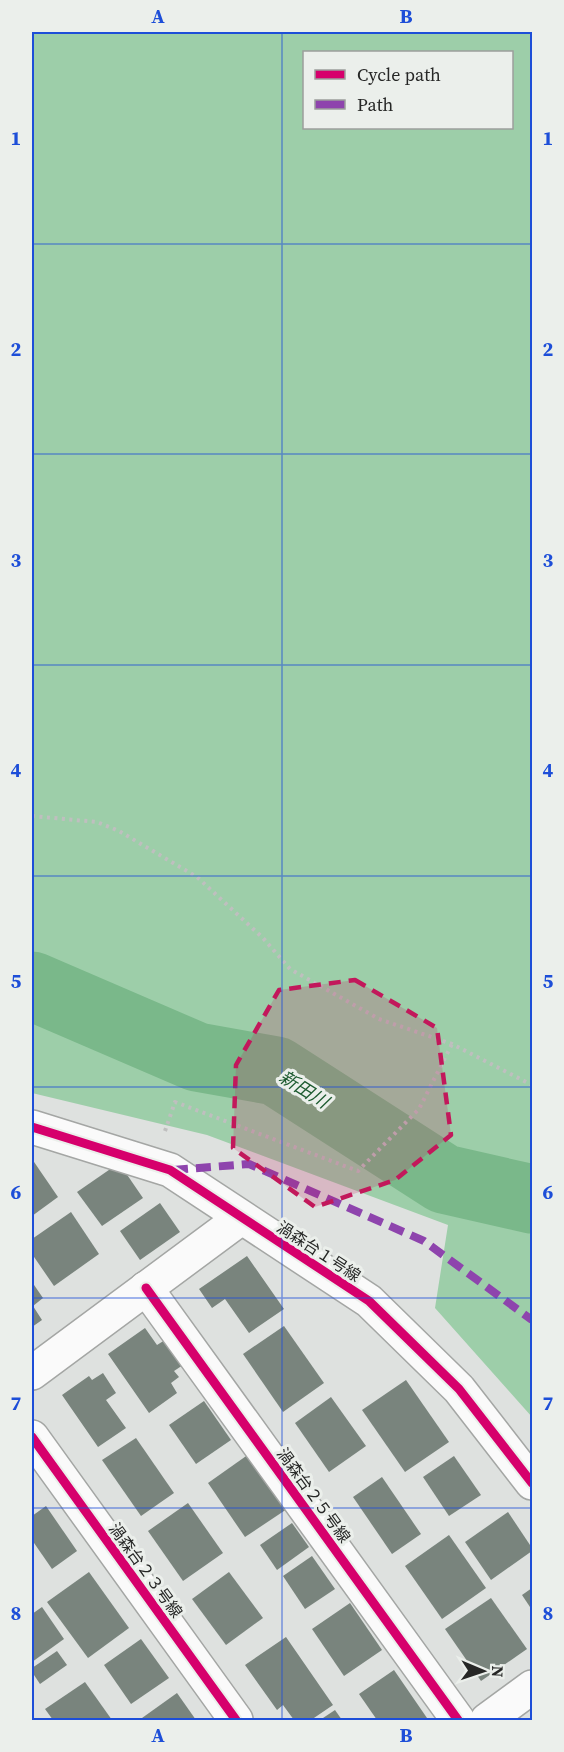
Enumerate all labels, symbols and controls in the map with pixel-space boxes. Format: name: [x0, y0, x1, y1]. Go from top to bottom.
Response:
text: A: [151, 2, 165, 30]
text: B: [399, 2, 413, 30]
legend: [303, 51, 513, 129]
text: Cycle path: [357, 62, 441, 87]
text: Path: [357, 92, 394, 117]
text: 1: [11, 124, 21, 152]
text: 1: [543, 124, 553, 152]
text: 2: [11, 335, 22, 363]
text: 2: [543, 335, 554, 363]
text: 3: [11, 546, 22, 574]
text: 3: [543, 546, 554, 574]
text: 4: [11, 756, 22, 784]
text: 4: [543, 756, 554, 784]
text: 5: [11, 967, 22, 995]
text: 5: [543, 967, 554, 995]
water label: 新田川: [274, 1064, 335, 1115]
text: 6: [11, 1178, 22, 1206]
text: 6: [543, 1178, 554, 1206]
street label: 渦森台１号線: [273, 1216, 365, 1286]
text: 7: [11, 1389, 22, 1417]
text: 7: [543, 1389, 554, 1417]
street label: 渦森台２５号線: [272, 1443, 356, 1547]
street label: 渦森台２３号線: [104, 1518, 188, 1622]
text: 8: [11, 1599, 21, 1627]
text: 8: [543, 1599, 553, 1627]
north arrow: [453, 1641, 513, 1701]
text: N: [487, 1665, 509, 1678]
text: A: [151, 1721, 165, 1749]
text: B: [399, 1721, 413, 1749]

